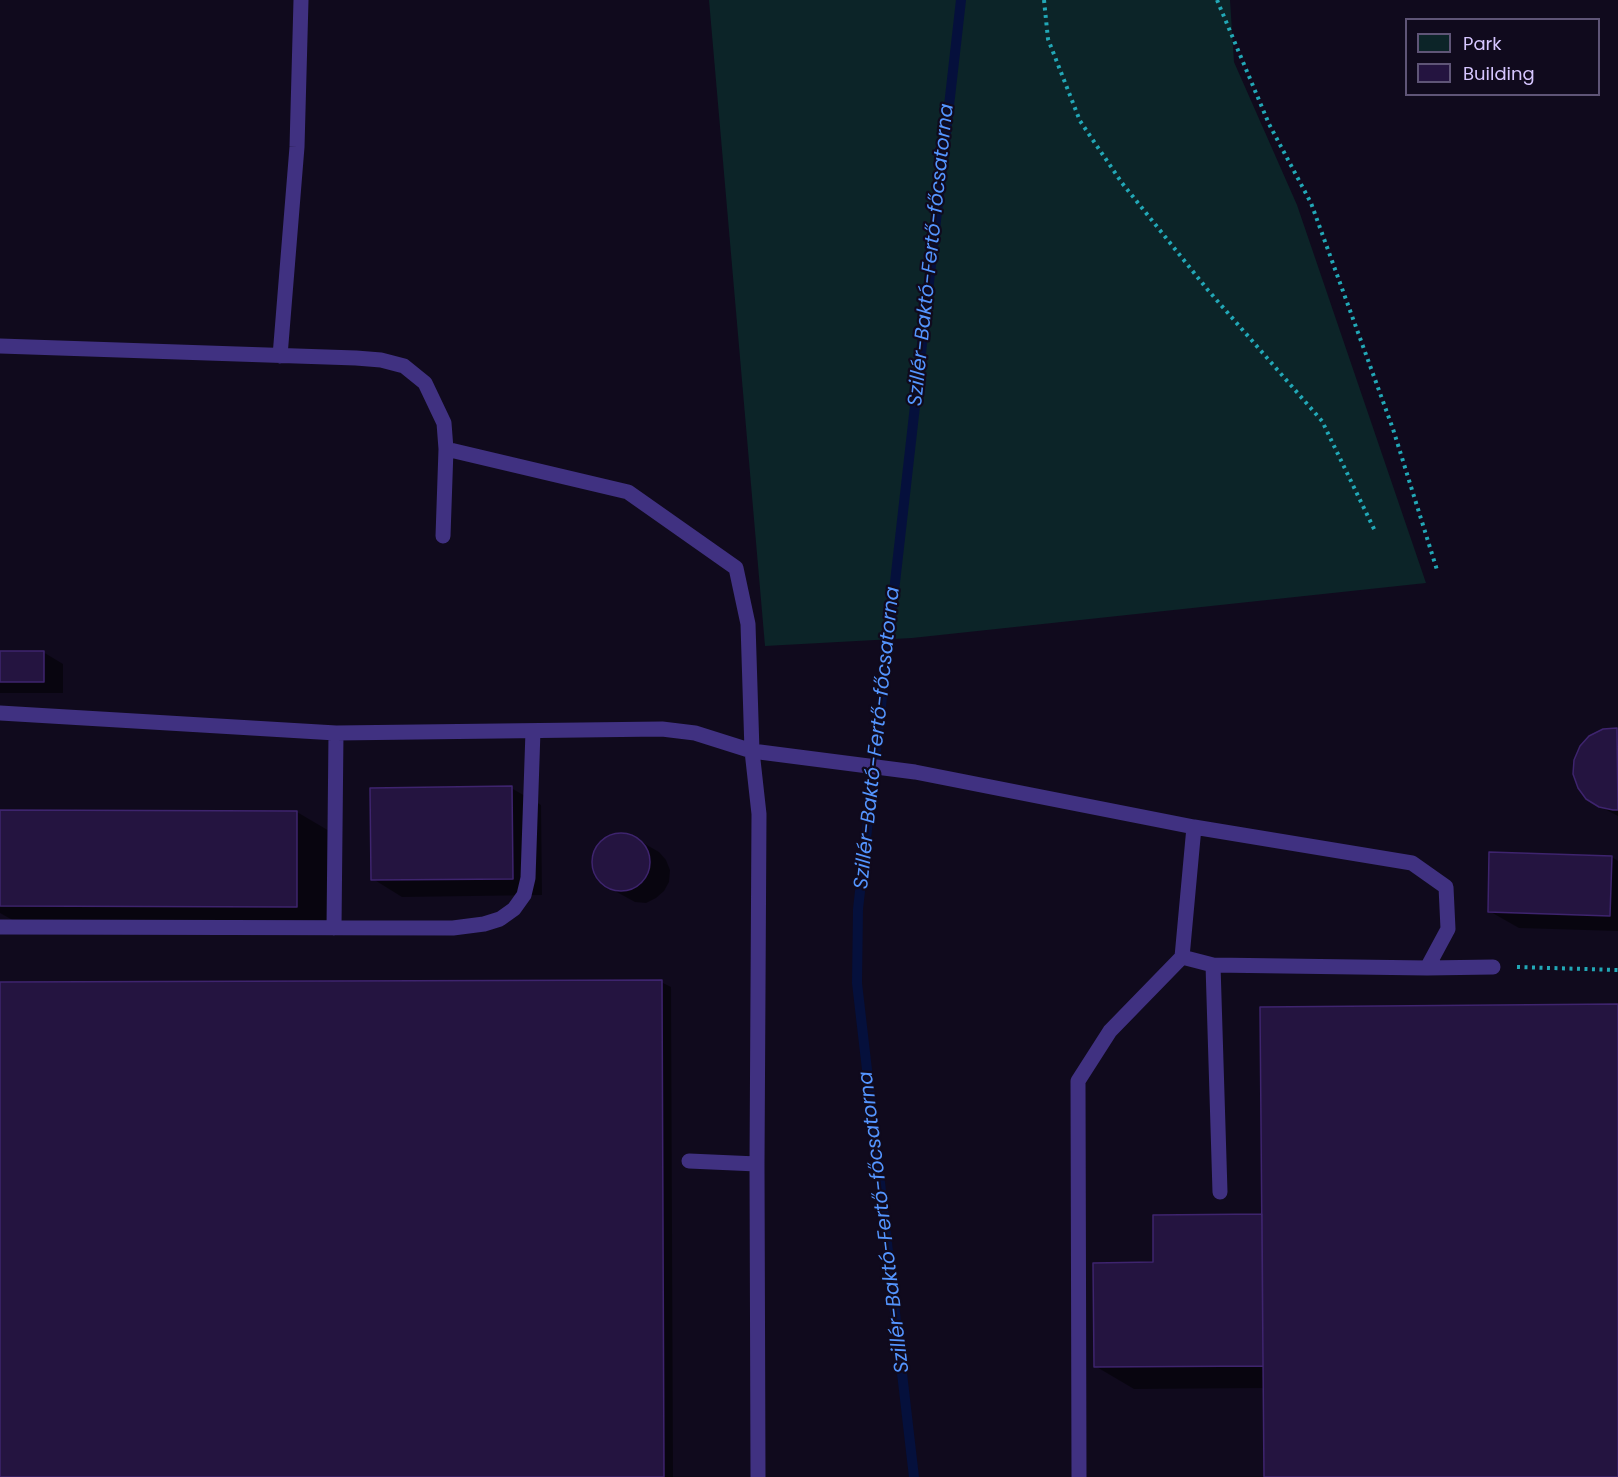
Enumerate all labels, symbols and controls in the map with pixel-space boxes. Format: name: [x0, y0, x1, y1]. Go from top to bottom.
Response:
legend: [1405, 18, 1600, 96]
text: Park: [1463, 31, 1502, 56]
text: Building: [1463, 61, 1535, 86]
water label: Szillér-Baktó-Fertő-főcsatorna: [904, 103, 960, 407]
water label: Szillér-Baktó-Fertő-főcsatorna: [850, 586, 906, 890]
water label: Szillér-Baktó-Fertő-főcsatorna: [855, 1070, 915, 1374]

